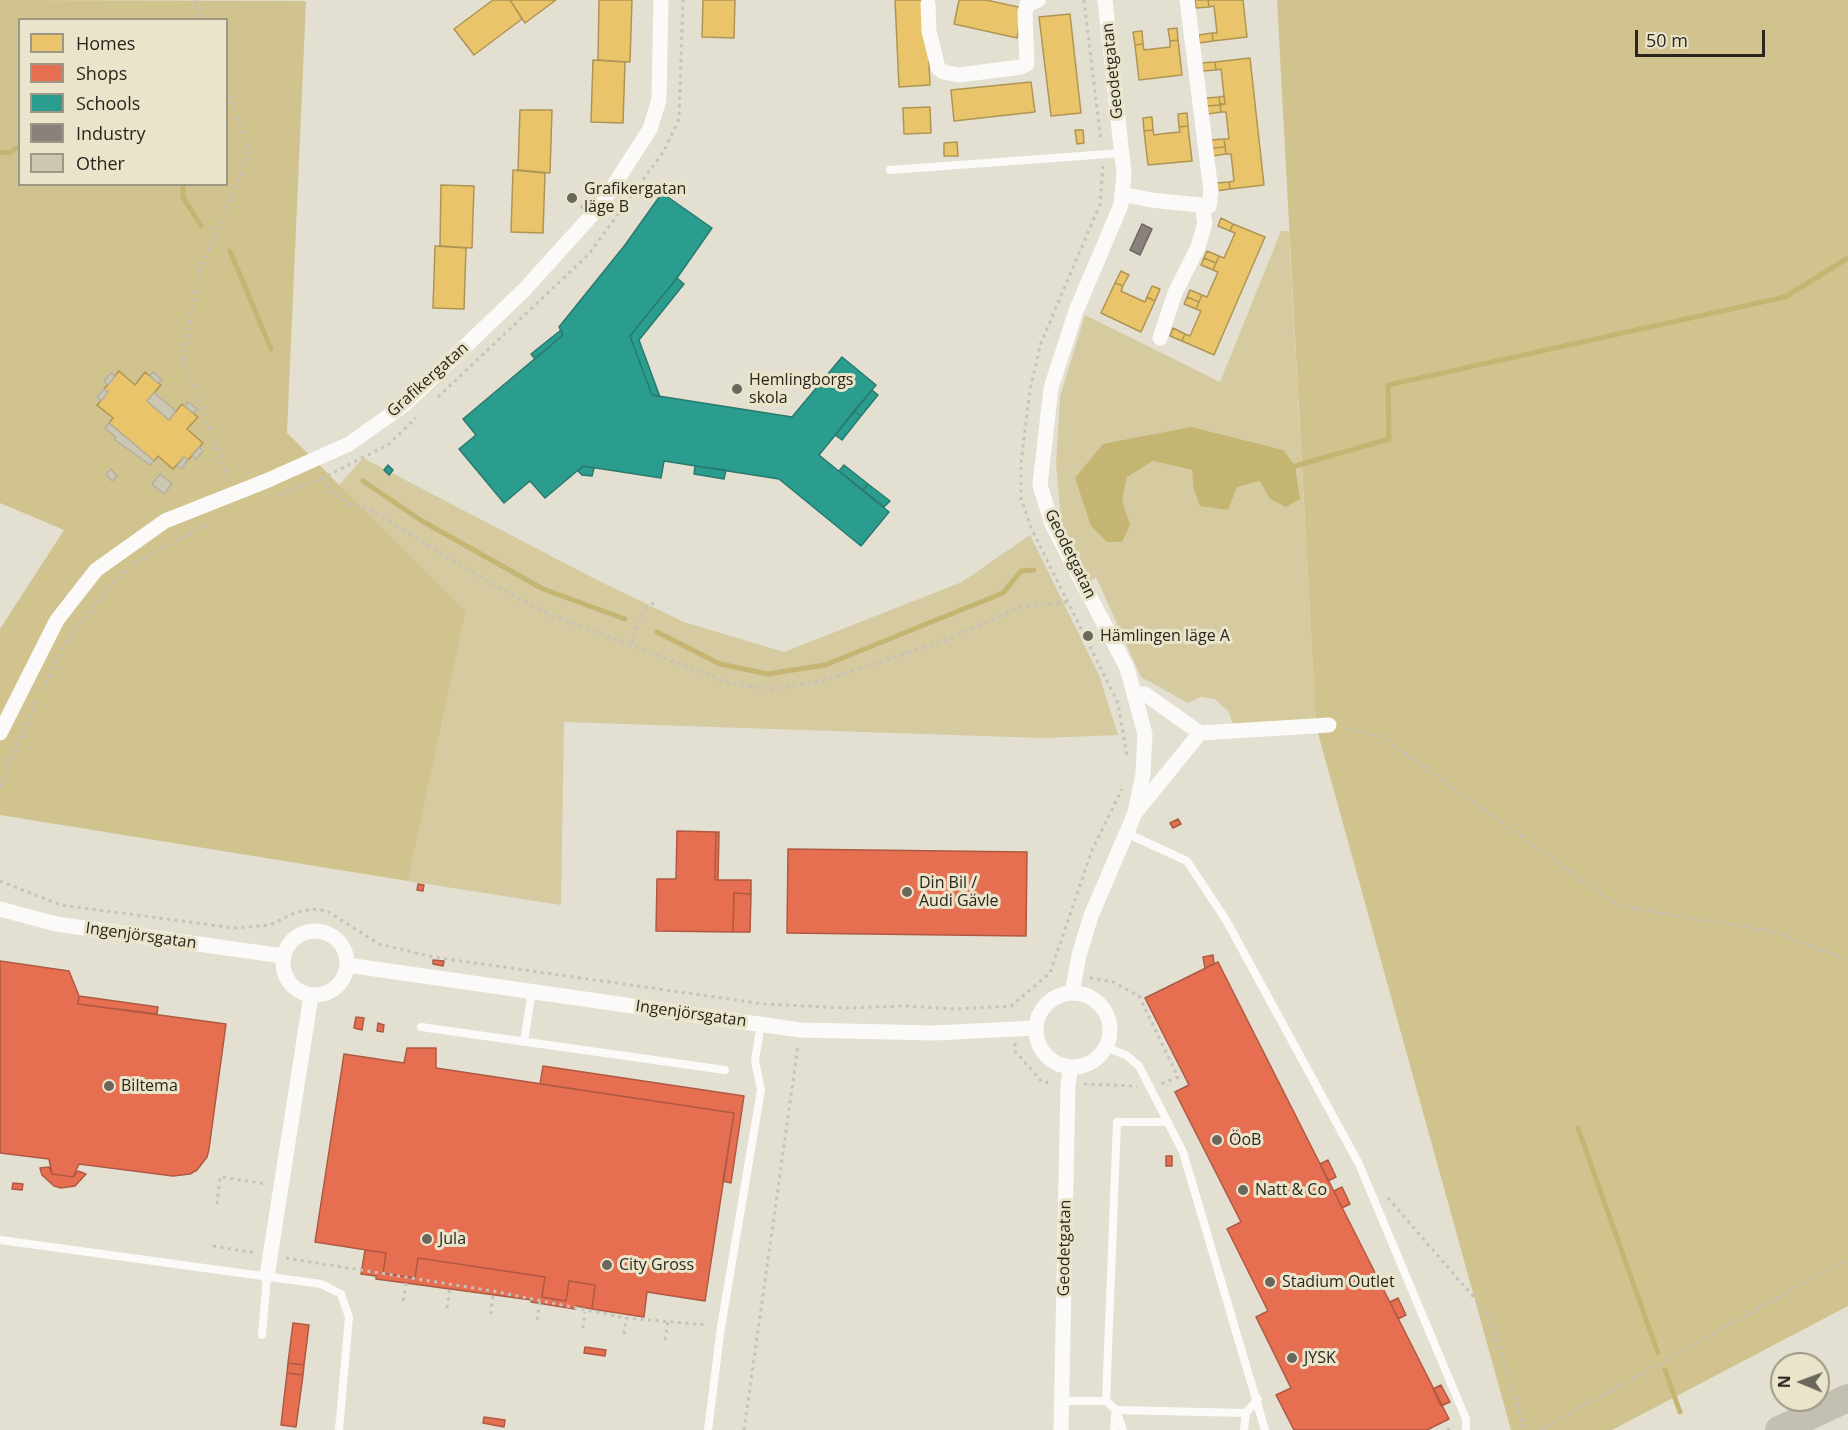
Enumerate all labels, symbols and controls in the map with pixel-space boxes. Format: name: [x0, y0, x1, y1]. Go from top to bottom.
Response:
legend: [18, 18, 228, 186]
scale bar: [1638, 18, 1768, 56]
street label: Geodetgatan: [1098, 22, 1128, 120]
text: 50 m: [1646, 28, 1688, 52]
text: Homes: [76, 31, 135, 55]
text: Shops: [76, 61, 127, 85]
text: Schools: [76, 91, 140, 115]
text: Industry: [76, 121, 146, 145]
text: Other: [76, 151, 125, 175]
place label: Grafikergatan läge B: [584, 179, 686, 217]
marker: Grafikergatan läge B: [565, 191, 579, 205]
street label: Grafikergatan: [384, 339, 472, 421]
place label: Hemlingborgs skola: [749, 370, 853, 408]
marker: Hemlingborgs skola: [730, 382, 744, 396]
street label: Geodetgatan: [1040, 506, 1100, 602]
place label: Hämlingen läge A: [1100, 626, 1230, 646]
marker: Hämlingen läge A: [1081, 629, 1095, 643]
place label: Din Bil / Audi Gävle: [919, 873, 998, 911]
marker: Din Bil / Audi Gävle: [900, 885, 914, 899]
street label: Ingenjörsgatan: [84, 919, 198, 953]
street label: Ingenjörsgatan: [634, 997, 748, 1031]
place label: Biltema: [121, 1076, 178, 1096]
marker: Biltema: [102, 1079, 116, 1093]
place label: ÖoB: [1229, 1130, 1261, 1150]
marker: ÖoB: [1210, 1133, 1224, 1147]
place label: Natt & Co: [1255, 1180, 1327, 1200]
marker: Natt & Co: [1236, 1183, 1250, 1197]
street label: Geodetgatan: [1055, 1199, 1075, 1297]
place label: Jula: [439, 1229, 466, 1249]
marker: Jula: [420, 1232, 434, 1246]
place label: City Gross: [619, 1255, 694, 1275]
marker: City Gross: [600, 1258, 614, 1272]
place label: Stadium Outlet: [1282, 1272, 1395, 1292]
marker: Stadium Outlet: [1263, 1275, 1277, 1289]
place label: JYSK: [1304, 1348, 1336, 1368]
marker: JYSK: [1285, 1351, 1299, 1365]
north arrow: [1770, 1352, 1830, 1412]
text: N: [1773, 1375, 1795, 1388]

